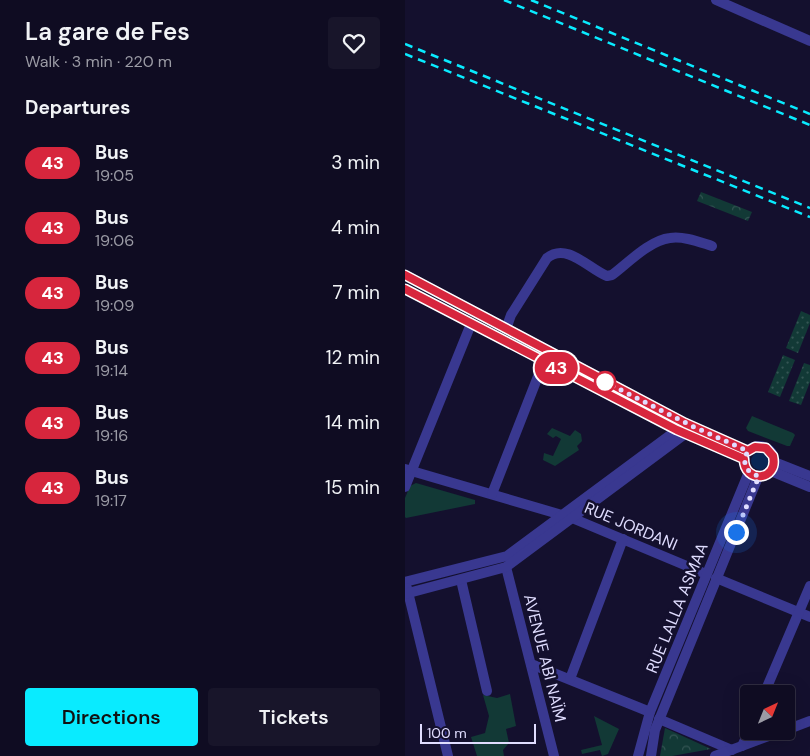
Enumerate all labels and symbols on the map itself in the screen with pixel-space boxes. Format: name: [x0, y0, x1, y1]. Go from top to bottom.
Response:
line badge: 43: [533, 352, 579, 384]
unlabelled marker: [594, 371, 616, 393]
street label: RUE JORDANI: [581, 497, 681, 555]
your location: [724, 520, 749, 545]
street label: RUE LALLA ASMAA: [641, 539, 713, 676]
street label: AVENUE ABI NAÏM: [519, 592, 571, 724]
north arrow: [740, 685, 795, 740]
scale bar: [420, 721, 536, 744]

